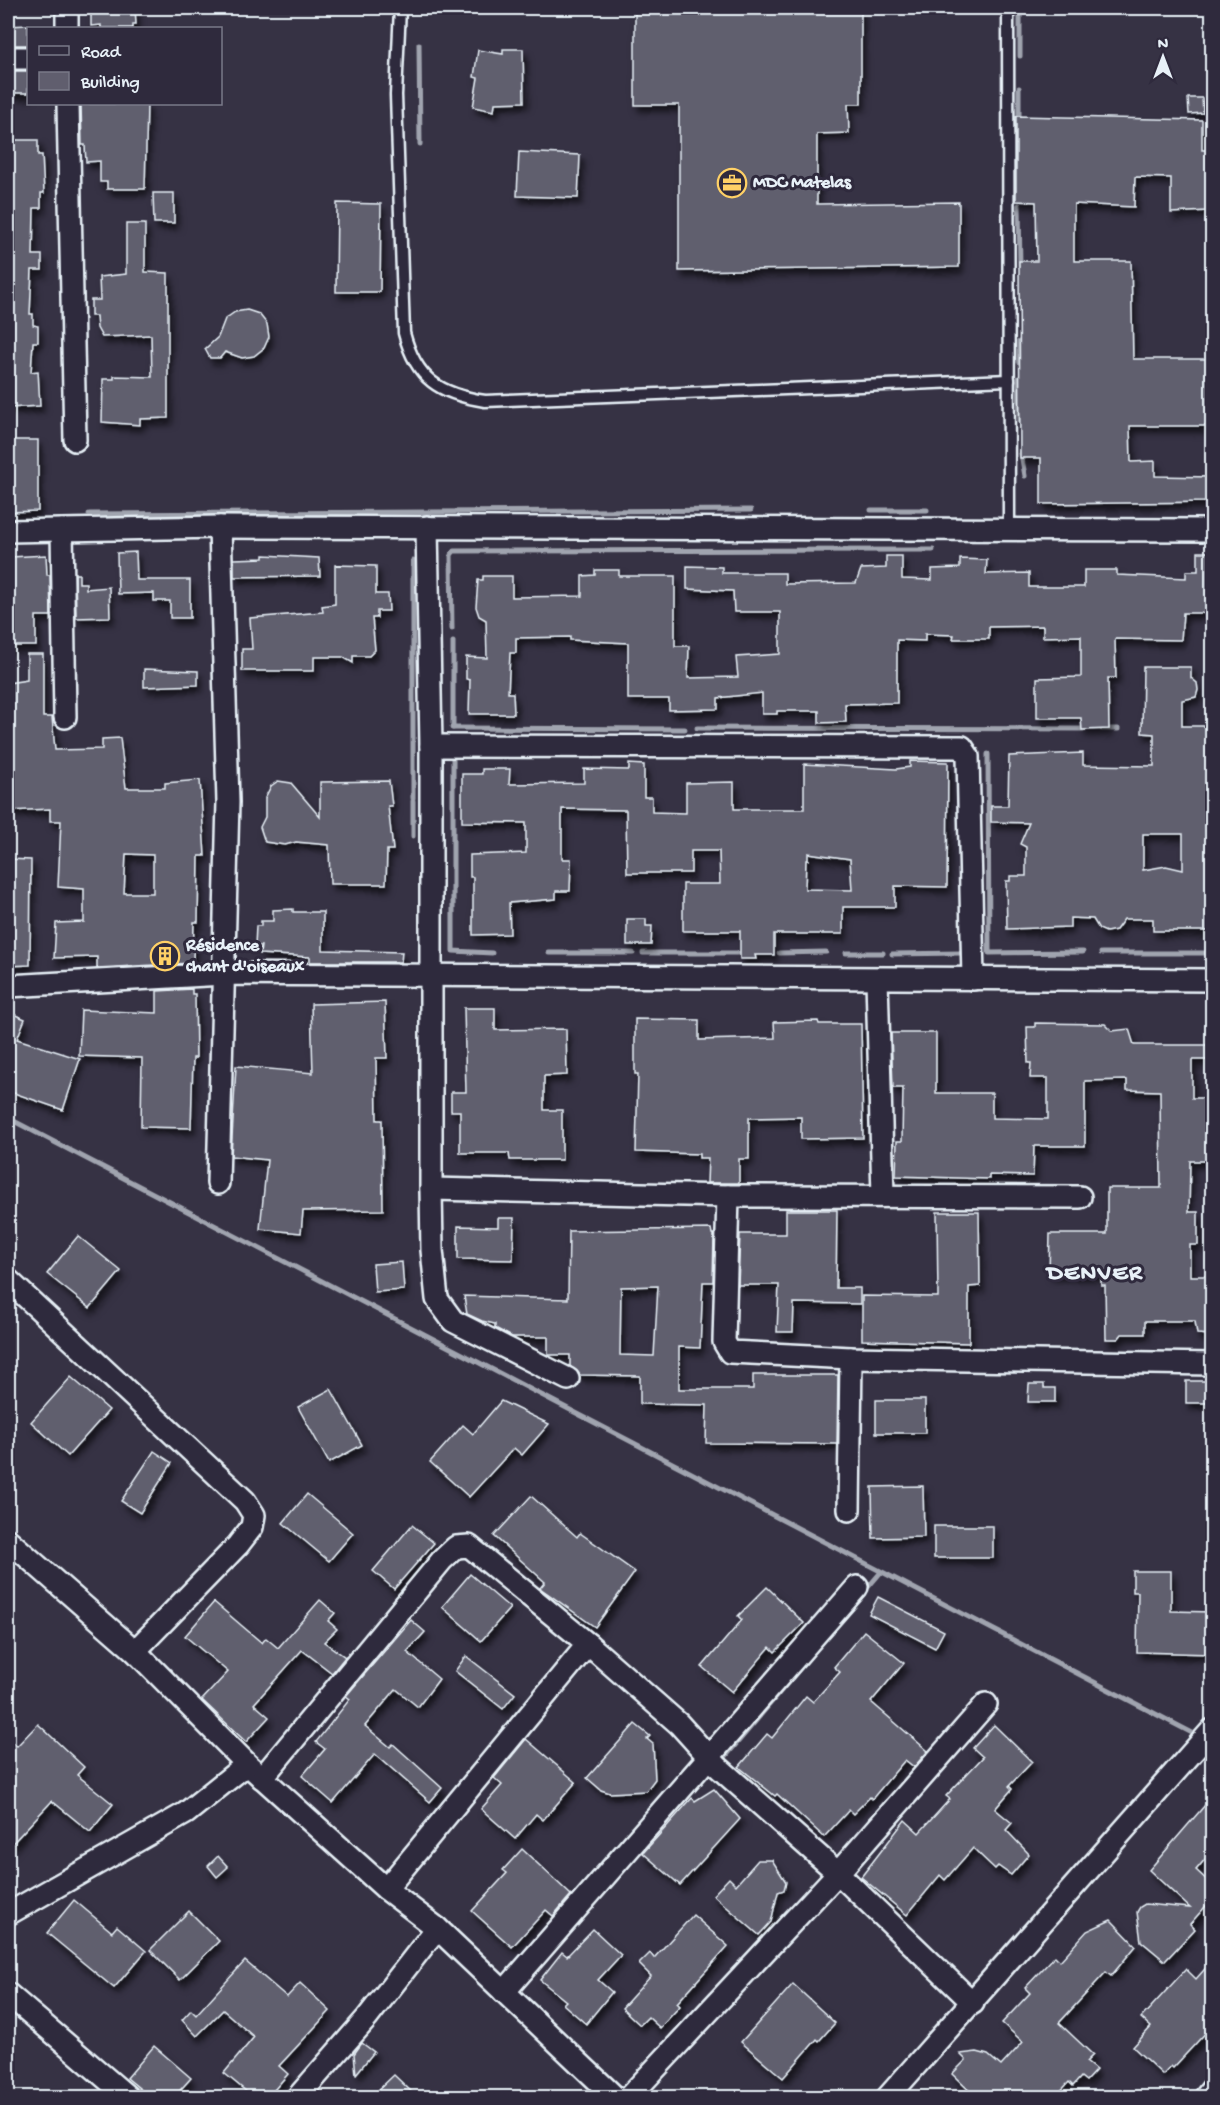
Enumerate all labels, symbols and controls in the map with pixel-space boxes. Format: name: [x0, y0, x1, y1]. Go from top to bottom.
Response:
legend: [27, 27, 222, 105]
north arrow: [1133, 27, 1193, 87]
text: N: [1158, 36, 1169, 55]
text: Road: [81, 43, 122, 64]
text: Building: [80, 73, 140, 94]
office icon: MDC Matelas: [716, 167, 748, 199]
place label: MDC Matelas: [753, 173, 852, 194]
place label: Résidence chant d'oiseaux: [185, 936, 305, 978]
building icon: Résidence chant d'oiseaux: [149, 940, 181, 972]
district label: DENVER: [1045, 1260, 1143, 1289]

